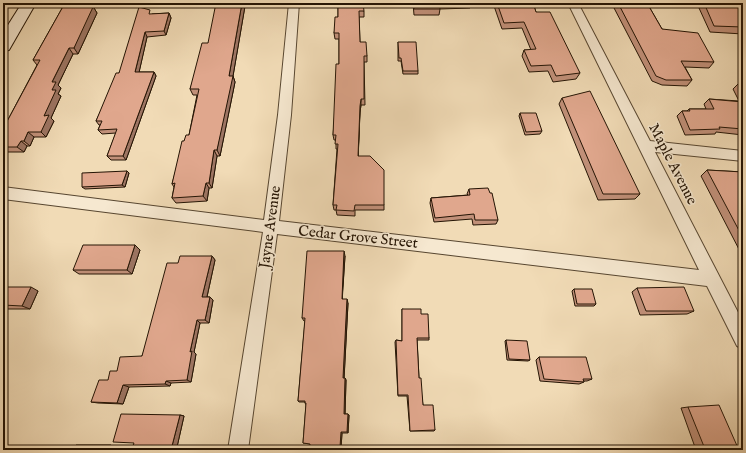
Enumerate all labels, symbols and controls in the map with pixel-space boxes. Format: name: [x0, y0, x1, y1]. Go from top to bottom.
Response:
street label: Maple Avenue: [644, 120, 702, 208]
street label: Jayne Avenue: [255, 184, 285, 272]
street label: Cedar Grove Street: [297, 221, 419, 253]

